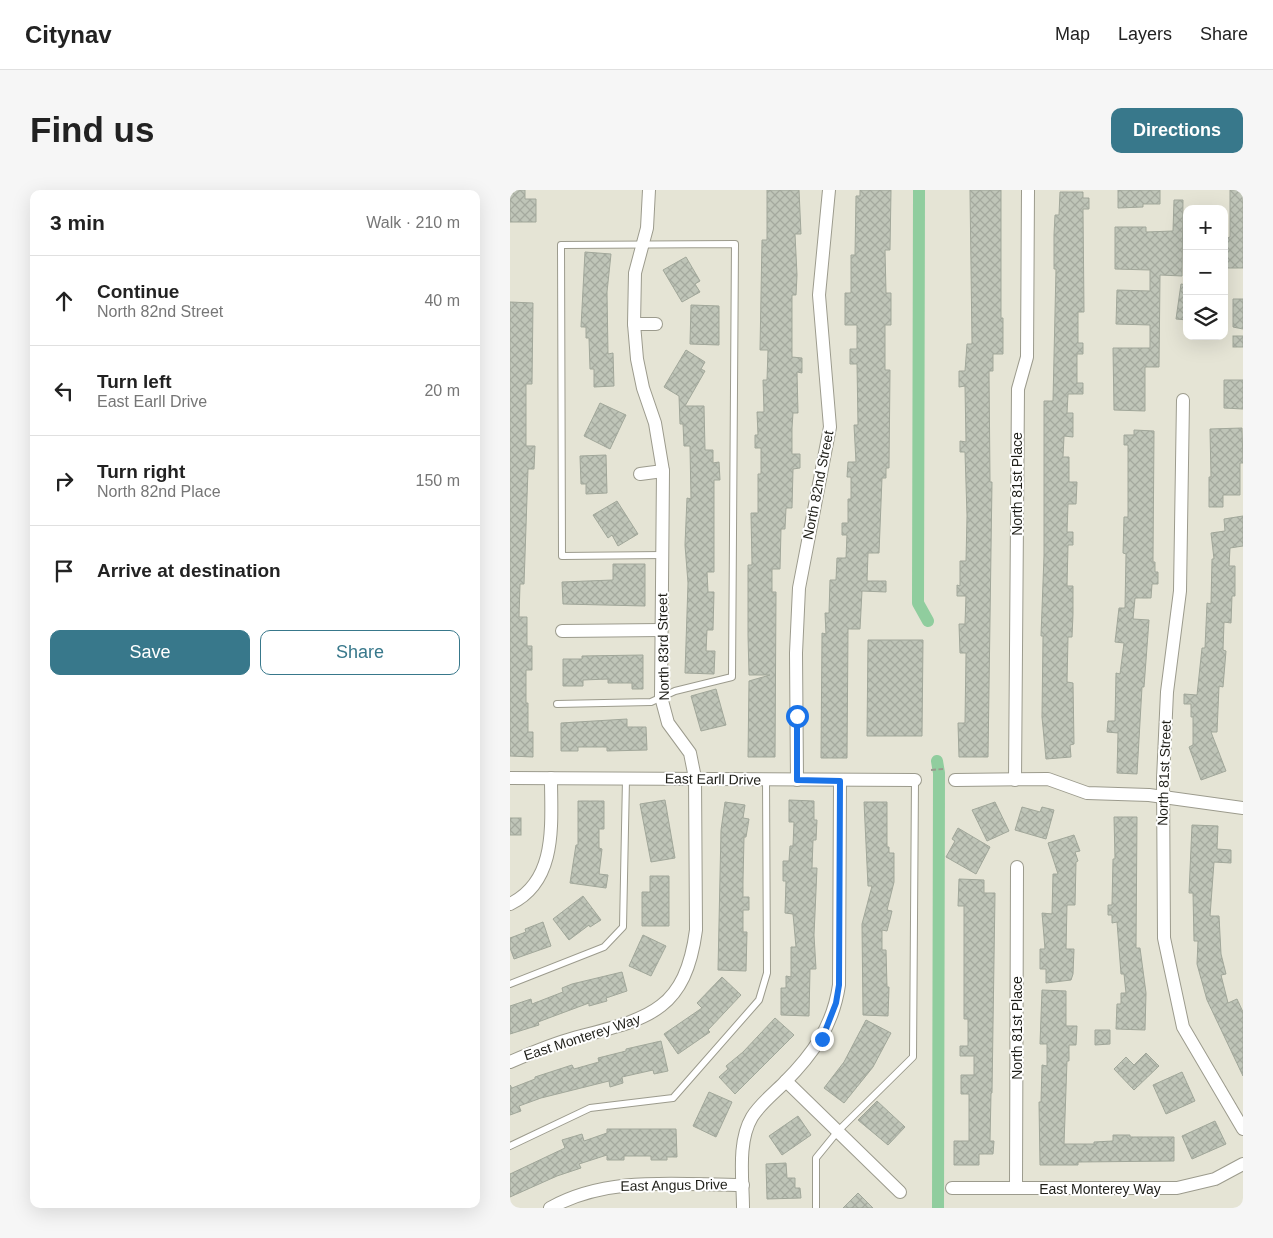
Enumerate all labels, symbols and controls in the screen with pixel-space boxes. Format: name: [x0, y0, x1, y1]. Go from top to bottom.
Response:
text: Citynav: [25, 21, 112, 48]
text: Map: [1055, 24, 1090, 44]
text: Layers: [1118, 24, 1172, 44]
text: Share: [1200, 24, 1248, 44]
button: Directions: [1111, 108, 1243, 153]
text: Find us: [30, 110, 154, 149]
map controls: [1183, 205, 1228, 340]
button: +: [1183, 205, 1228, 250]
text: 3 min: [50, 211, 105, 234]
text: Walk · 210 m: [366, 214, 460, 231]
button: −: [1183, 250, 1228, 295]
text: Continue: [97, 281, 179, 302]
icon: ahead: [50, 287, 78, 315]
text: 40 m: [424, 292, 460, 309]
button: layers: [1183, 295, 1228, 340]
text: North 82nd Street: [97, 303, 223, 320]
text: Turn left: [97, 371, 172, 392]
icon: left: [50, 377, 78, 405]
text: 20 m: [424, 382, 460, 399]
text: East Earll Drive: [97, 393, 207, 410]
street label: North 82nd Street: [800, 429, 836, 541]
street label: North 81st Place: [1009, 432, 1025, 536]
text: Turn right: [97, 461, 185, 482]
icon: right: [50, 467, 78, 495]
text: 150 m: [416, 472, 460, 489]
text: North 82nd Place: [97, 483, 221, 500]
icon: arrive: [50, 557, 78, 585]
text: Arrive at destination: [97, 560, 281, 581]
street label: North 83rd Street: [654, 593, 672, 701]
button: Save: [50, 630, 250, 675]
button: Share: [260, 630, 460, 675]
route start: [786, 705, 809, 728]
street label: North 81st Street: [1154, 720, 1174, 826]
street label: East Earll Drive: [665, 770, 762, 788]
street label: North 81st Place: [1009, 976, 1025, 1080]
street label: East Monterey Way: [522, 1011, 642, 1063]
route end: [811, 1028, 834, 1051]
street label: East Angus Drive: [620, 1176, 728, 1194]
street label: East Monterey Way: [1039, 1181, 1161, 1197]

